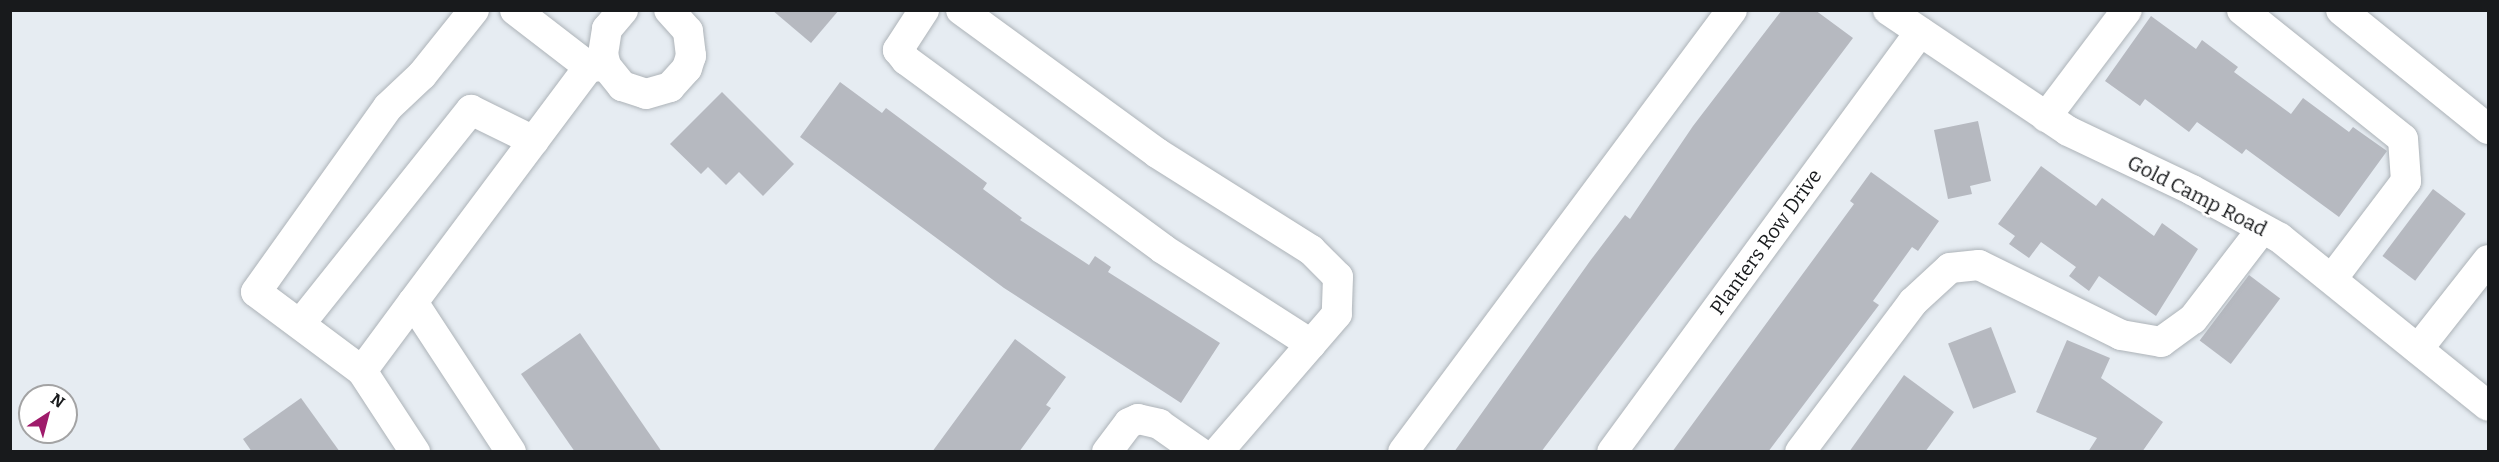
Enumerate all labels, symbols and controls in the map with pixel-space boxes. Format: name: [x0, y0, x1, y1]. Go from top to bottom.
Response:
street label: Gold Camp Road: [2123, 151, 2271, 241]
street label: Planters Row Drive: [1705, 165, 1827, 319]
north arrow: [18, 384, 78, 444]
text: N: [47, 389, 68, 412]

